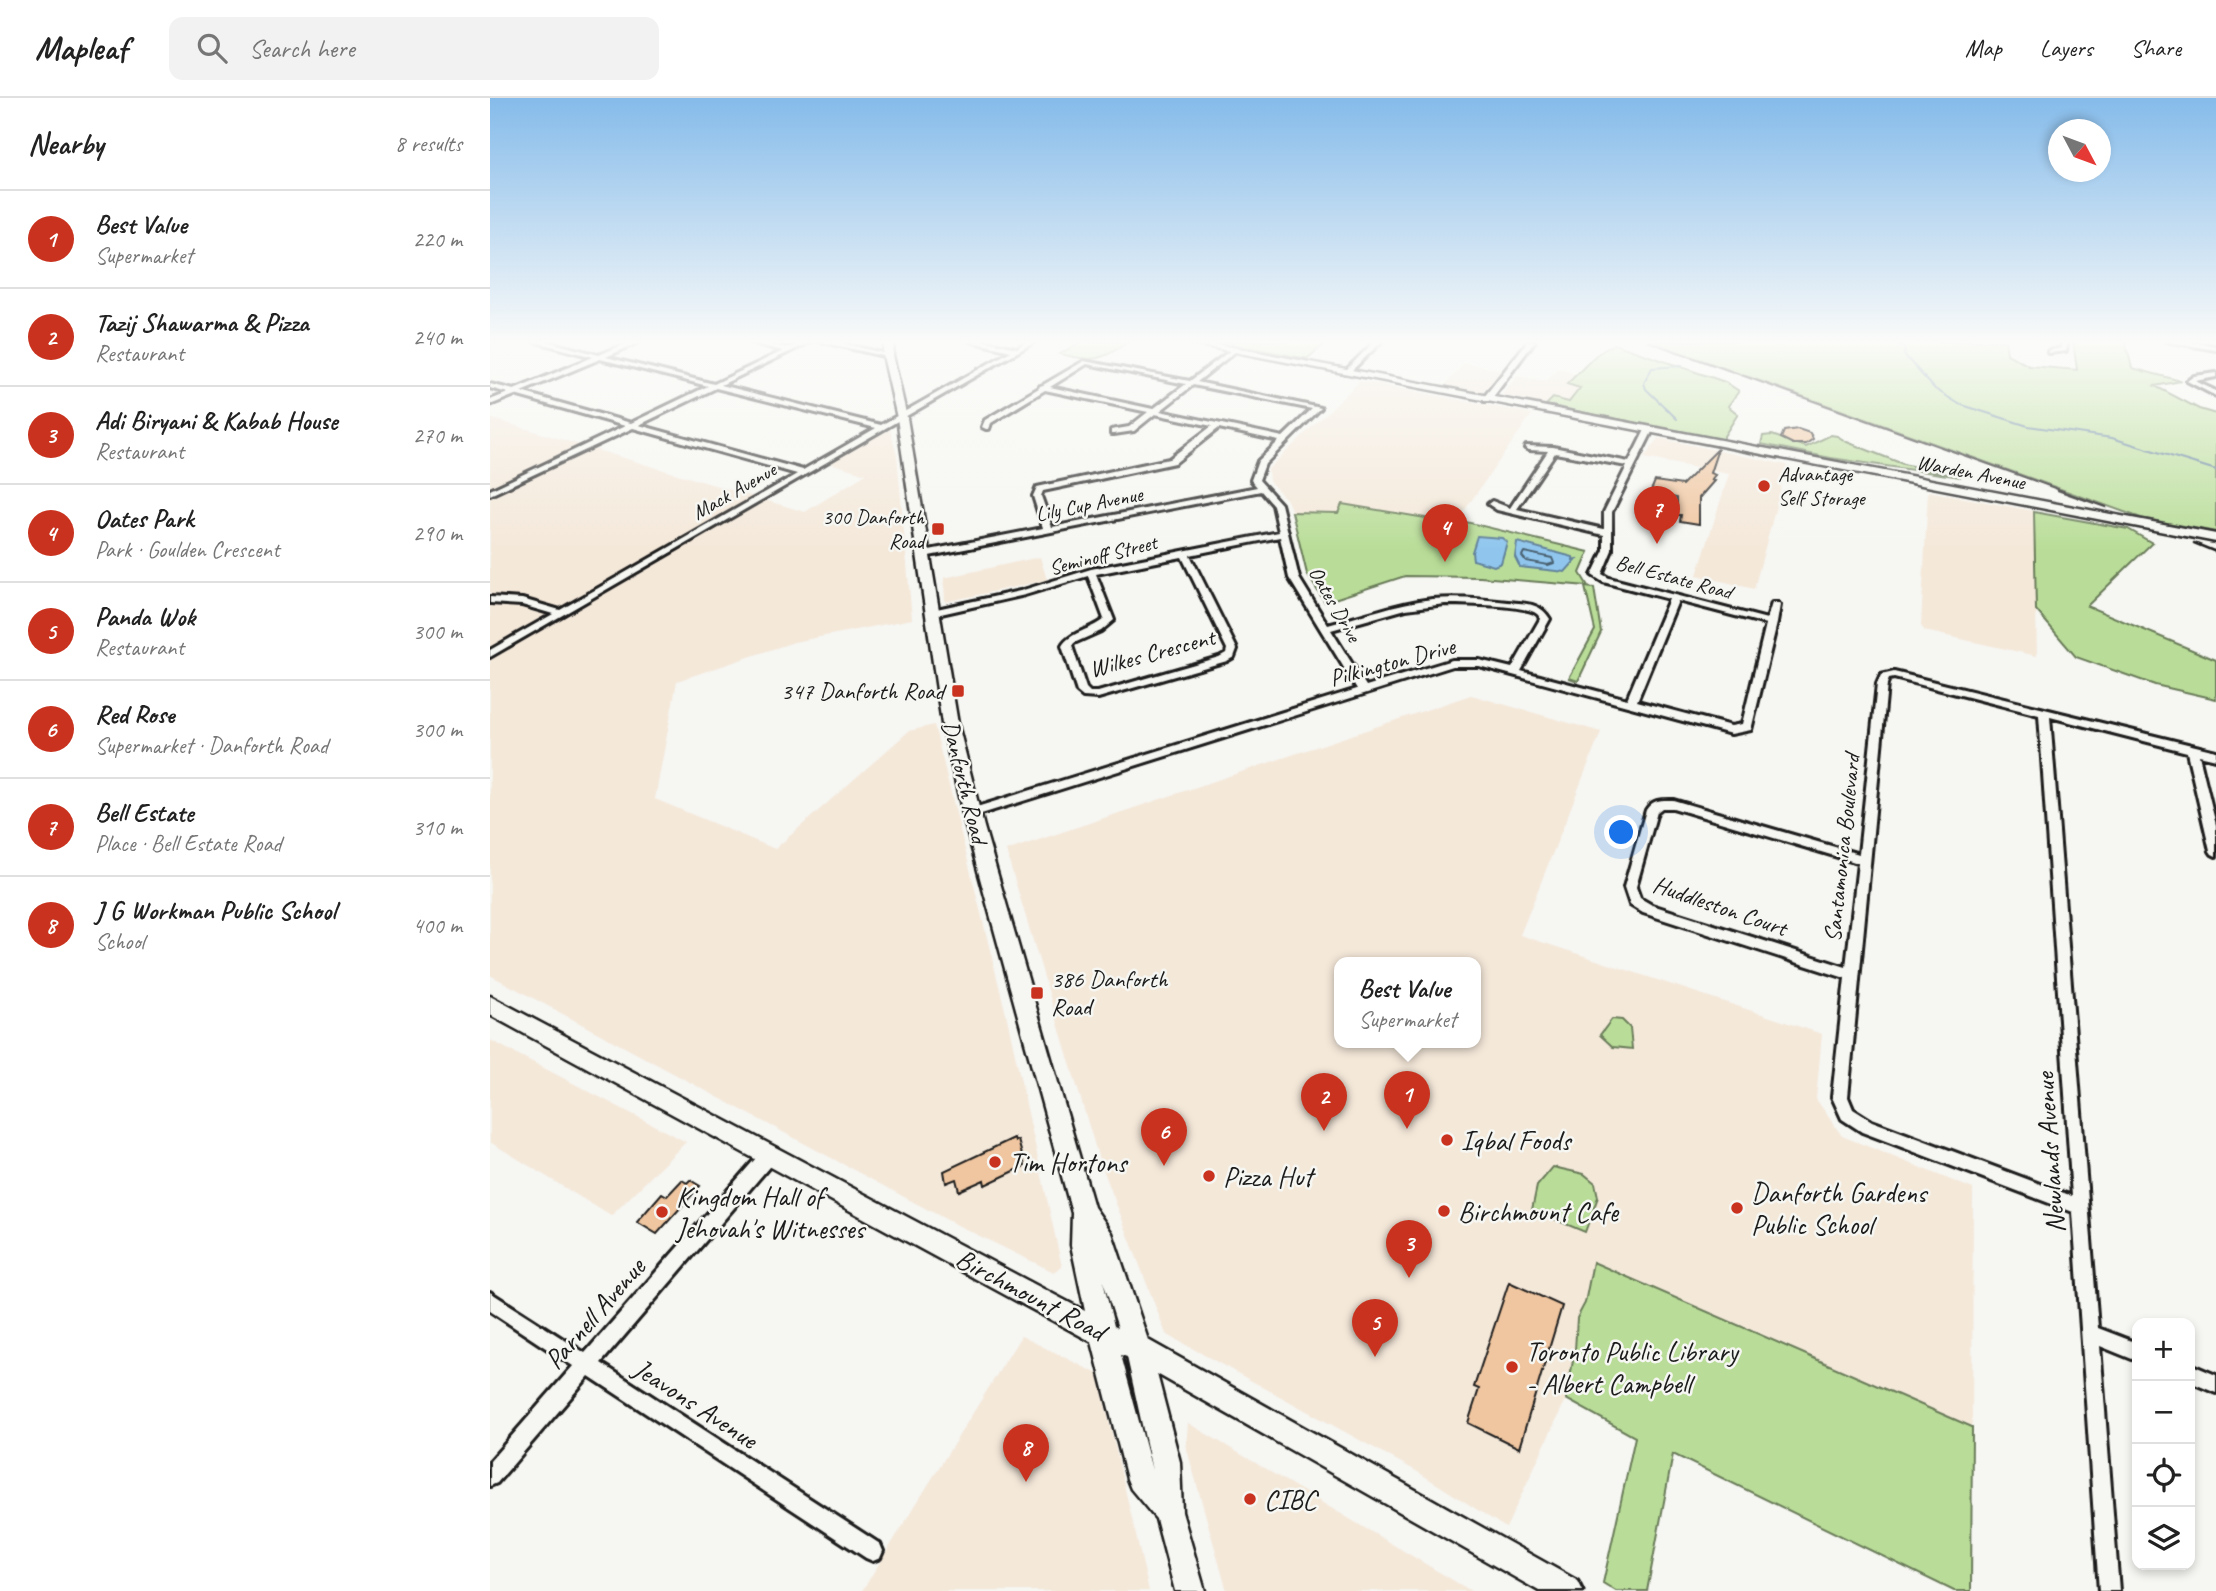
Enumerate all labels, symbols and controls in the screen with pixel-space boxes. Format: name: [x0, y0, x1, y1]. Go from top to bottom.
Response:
search box: [169, 17, 659, 80]
text: Mapleaf: [35, 27, 127, 69]
icon: search: [193, 29, 231, 67]
text: Search here: [249, 32, 355, 65]
text: Map: [1965, 33, 2002, 63]
text: Layers: [2040, 33, 2093, 63]
text: Share: [2131, 33, 2181, 63]
north arrow: [2048, 119, 2111, 182]
text: Nearby: [28, 125, 104, 163]
text: 8 results: [395, 129, 462, 158]
text: Best Value: [95, 208, 187, 241]
text: 1: [46, 225, 56, 254]
text: 220 m: [413, 225, 462, 254]
text: Supermarket: [95, 241, 193, 270]
text: Tazij Shawarma & Pizza: [95, 306, 309, 339]
text: 2: [46, 323, 56, 352]
text: 240 m: [413, 323, 462, 352]
text: Restaurant: [95, 339, 184, 368]
text: Adi Biryani & Kabab House: [95, 404, 338, 437]
text: 3: [46, 421, 56, 450]
text: 270 m: [413, 421, 462, 450]
text: Restaurant: [95, 437, 184, 466]
street label: Warden Avenue: [1915, 449, 2028, 495]
street label: Mack Avenue: [687, 455, 783, 525]
place label: Advantage Self Storage: [1778, 461, 1867, 511]
marker: Advantage Self Storage: [1756, 478, 1772, 494]
street label: Lily Cup Avenue: [1033, 481, 1146, 527]
pin: 7: [1634, 486, 1680, 544]
text: Oates Park: [95, 502, 194, 535]
place label: 300 Danforth Road: [822, 504, 928, 554]
pin: 4: [1422, 504, 1468, 562]
text: 4: [46, 519, 56, 548]
text: 290 m: [413, 519, 462, 548]
marker: 300 Danforth Road: [930, 521, 946, 537]
street label: Seminoff Street: [1046, 529, 1162, 581]
text: Park · Goulden Crescent: [95, 535, 280, 564]
street label: Bell Estate Road: [1613, 549, 1738, 606]
street label: Oates Drive: [1303, 562, 1368, 648]
text: Panda Wok: [95, 600, 195, 633]
text: 5: [46, 617, 56, 646]
text: 300 m: [413, 617, 462, 646]
street label: Wilkes Crescent: [1086, 621, 1220, 684]
street label: Pilkington Drive: [1326, 630, 1460, 693]
text: Restaurant: [95, 633, 184, 662]
place label: 347 Danforth Road: [781, 676, 948, 706]
marker: 347 Danforth Road: [950, 683, 966, 699]
text: Red Rose: [95, 698, 174, 731]
text: 6: [46, 715, 56, 744]
text: 300 m: [413, 715, 462, 744]
street label: Danforth Road: [935, 718, 996, 850]
text: Supermarket · Danforth Road: [95, 731, 328, 760]
street label: Santamonica Boulevard: [1817, 749, 1867, 943]
text: Bell Estate: [95, 796, 194, 829]
text: 7: [46, 813, 56, 842]
text: 310 m: [413, 813, 462, 842]
your location: [1604, 815, 1638, 849]
text: Place · Bell Estate Road: [95, 829, 281, 858]
street label: Huddleston Court: [1649, 869, 1793, 944]
text: J G Workman Public School: [95, 894, 336, 927]
text: 8: [46, 911, 56, 940]
text: 400 m: [413, 911, 462, 940]
text: School: [95, 927, 144, 956]
popup: [1334, 957, 1481, 1048]
place label: 386 Danforth Road: [1051, 964, 1168, 1022]
text: Best Value: [1359, 972, 1450, 1005]
marker: 386 Danforth Road: [1029, 985, 1045, 1001]
text: Supermarket: [1359, 1005, 1456, 1034]
street label: Newlands Avenue: [2026, 1070, 2073, 1234]
pin: 1: [1384, 1071, 1430, 1129]
pin: 2: [1301, 1073, 1347, 1131]
pin: 6: [1141, 1108, 1187, 1166]
place label: Iqbal Foods: [1461, 1123, 1573, 1158]
marker: Iqbal Foods: [1439, 1132, 1455, 1148]
place label: Tim Hortons: [1009, 1145, 1129, 1180]
marker: Tim Hortons: [987, 1154, 1003, 1170]
place label: Pizza Hut: [1223, 1159, 1316, 1194]
marker: Pizza Hut: [1201, 1168, 1217, 1184]
place label: Danforth Gardens Public School: [1751, 1175, 1929, 1242]
place label: Kingdom Hall of Jehovah's Witnesses: [674, 1179, 867, 1246]
place label: Birchmount Cafe: [1458, 1194, 1620, 1229]
marker: Danforth Gardens Public School: [1729, 1200, 1745, 1216]
marker: Birchmount Cafe: [1436, 1203, 1452, 1219]
marker: Kingdom Hall of Jehovah's Witnesses: [654, 1204, 670, 1220]
pin: 3: [1386, 1220, 1432, 1278]
street label: Birchmount Road: [950, 1240, 1115, 1350]
street label: Parnell Avenue: [536, 1249, 654, 1376]
pin: 5: [1352, 1299, 1398, 1357]
map controls: [2132, 1318, 2195, 1570]
button: +: [2132, 1318, 2195, 1381]
place label: Toronto Public Library - Albert Campbell: [1526, 1334, 1740, 1401]
street label: Jeavons Avenue: [625, 1349, 766, 1458]
marker: Toronto Public Library - Albert Campbell: [1504, 1359, 1520, 1375]
button: −: [2132, 1381, 2195, 1444]
pin: 8: [1003, 1424, 1049, 1482]
button: locate: [2132, 1444, 2195, 1507]
place label: CIBC: [1264, 1482, 1320, 1517]
marker: CIBC: [1242, 1491, 1258, 1507]
button: layers: [2132, 1507, 2195, 1570]

